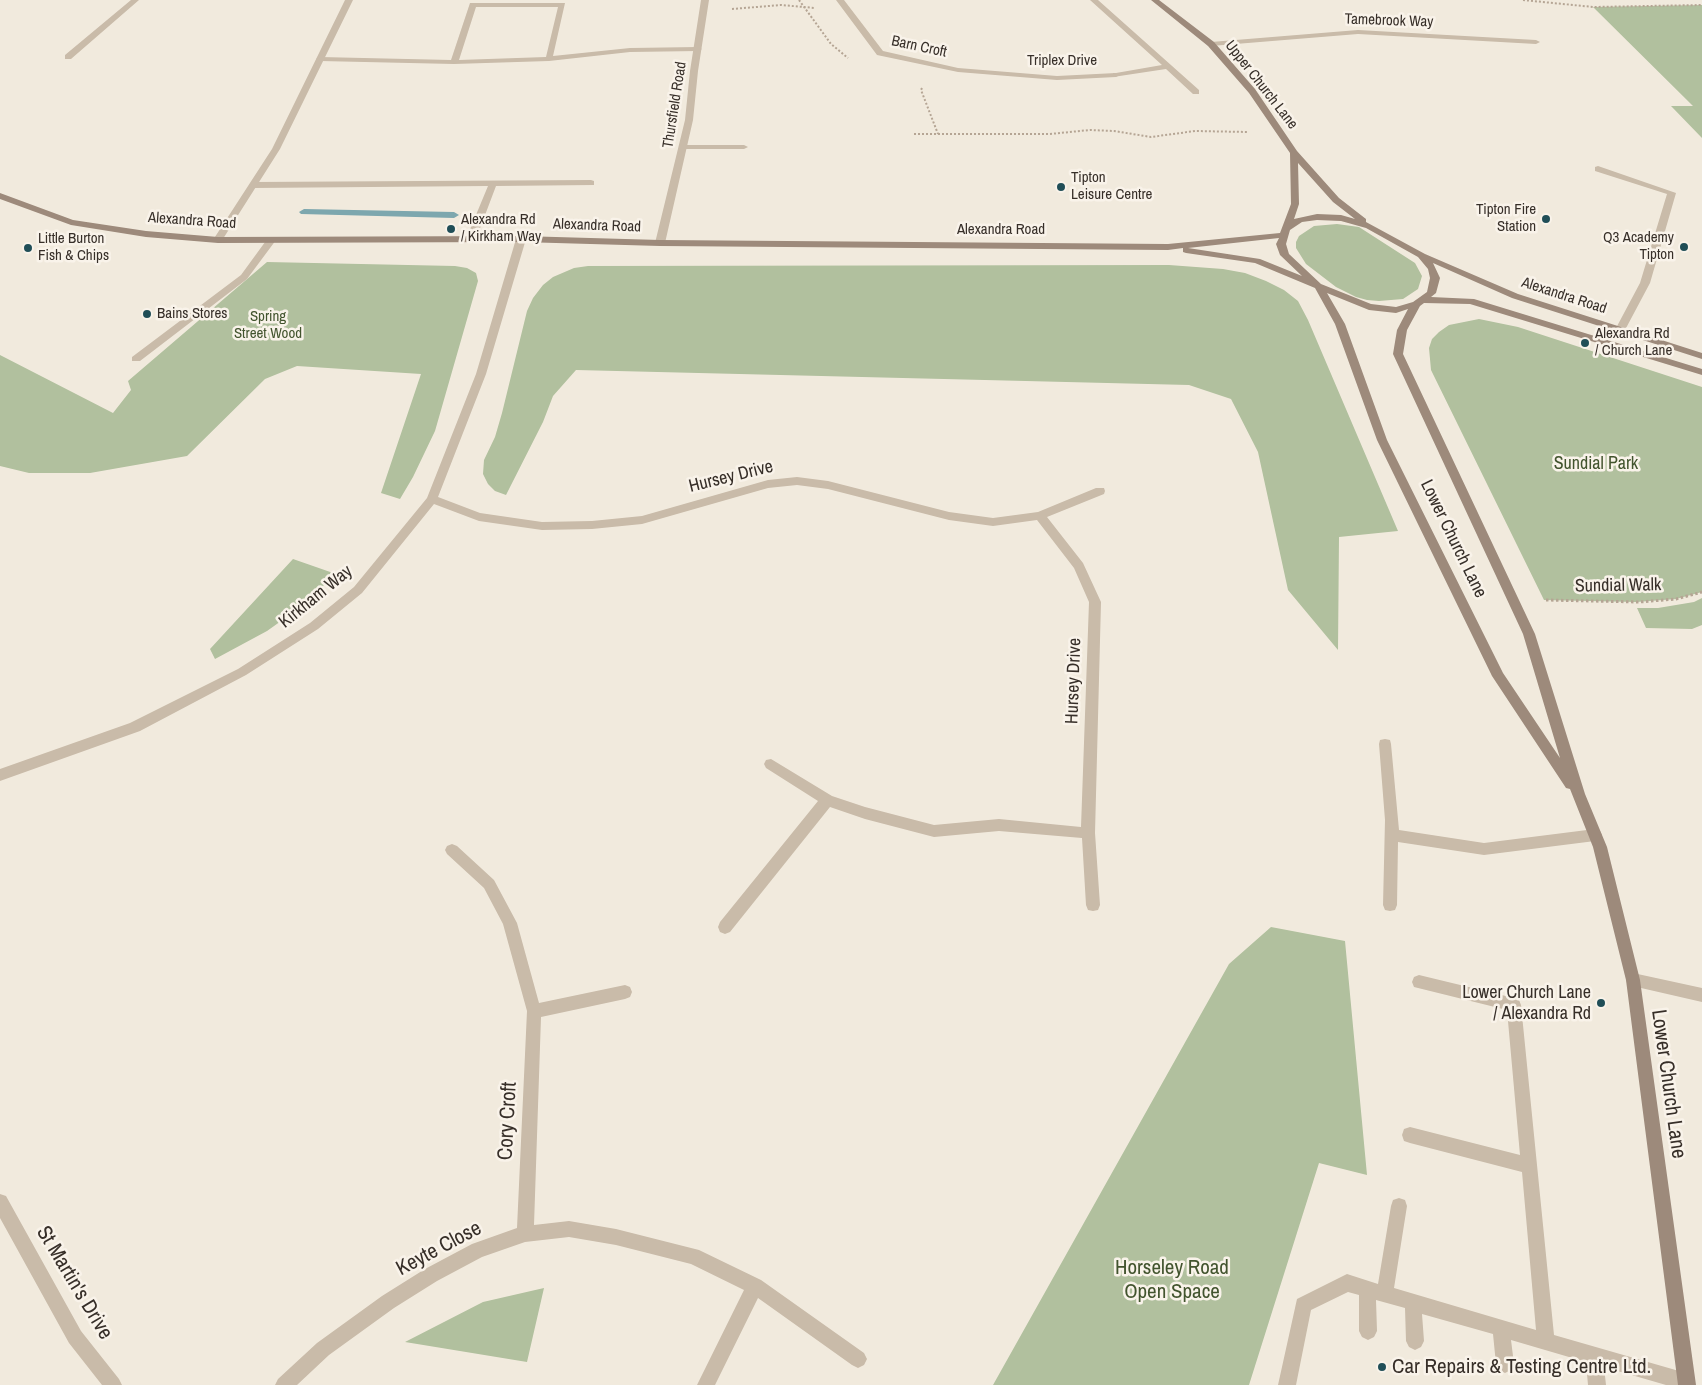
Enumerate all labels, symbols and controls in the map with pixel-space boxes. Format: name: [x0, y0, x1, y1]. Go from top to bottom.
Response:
street label: Tamebrook Way: [1344, 10, 1434, 32]
street label: Barn Croft: [890, 32, 948, 62]
street label: Upper Church Lane: [1221, 37, 1301, 133]
street label: Triplex Drive: [1027, 52, 1097, 70]
street label: Thursfield Road: [659, 60, 691, 150]
place label: Tipton Leisure Centre: [1071, 169, 1152, 204]
marker: Tipton Leisure Centre: [1055, 181, 1067, 193]
place label: Tipton Fire Station: [1476, 201, 1536, 236]
street label: Alexandra Road: [147, 209, 237, 233]
place label: Alexandra Rd / Kirkham Way: [461, 211, 541, 246]
marker: Tipton Fire Station: [1540, 213, 1552, 225]
street label: Alexandra Road: [553, 215, 641, 237]
street label: Alexandra Road: [957, 221, 1045, 239]
marker: Alexandra Rd / Kirkham Way: [445, 223, 457, 235]
place label: Q3 Academy Tipton: [1603, 229, 1674, 264]
place label: Little Burton Fish & Chips: [38, 230, 109, 265]
marker: Q3 Academy Tipton: [1678, 241, 1690, 253]
marker: Little Burton Fish & Chips: [22, 242, 34, 254]
street label: Alexandra Road: [1519, 274, 1609, 318]
place label: Bains Stores: [157, 305, 227, 323]
marker: Bains Stores: [141, 308, 153, 320]
park label: Spring Street Wood: [234, 308, 302, 343]
place label: Alexandra Rd / Church Lane: [1595, 325, 1672, 360]
marker: Alexandra Rd / Church Lane: [1579, 337, 1591, 349]
park label: Sundial Park: [1554, 453, 1638, 475]
street label: Hursey Drive: [687, 456, 775, 498]
street label: Lower Church Lane: [1415, 476, 1491, 602]
street label: Kirkham Way: [275, 561, 357, 633]
street label: Sundial Walk: [1575, 574, 1661, 598]
street label: Hursey Drive: [1062, 638, 1086, 724]
place label: Lower Church Lane / Alexandra Rd: [1462, 982, 1591, 1024]
marker: Lower Church Lane / Alexandra Rd: [1595, 997, 1607, 1009]
street label: Lower Church Lane: [1645, 1008, 1691, 1160]
street label: Cory Croft: [493, 1081, 523, 1161]
street label: Keyte Close: [392, 1216, 486, 1282]
street label: St Martin's Drive: [30, 1222, 118, 1344]
park label: Horseley Road Open Space: [1115, 1255, 1229, 1305]
place label: Car Repairs & Testing Centre Ltd.: [1392, 1354, 1651, 1380]
marker: Car Repairs & Testing Centre Ltd.: [1376, 1361, 1388, 1373]

